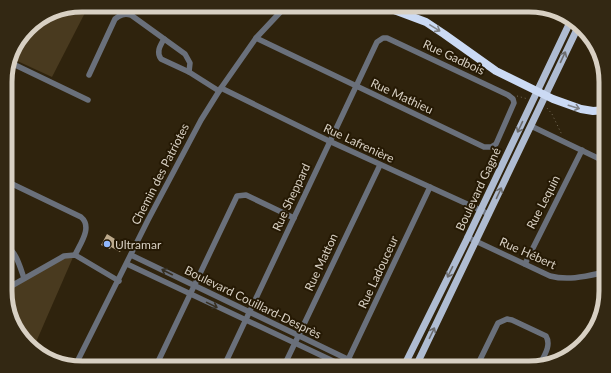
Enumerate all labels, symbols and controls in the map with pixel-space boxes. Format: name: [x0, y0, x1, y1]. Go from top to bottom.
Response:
one-way arrow: [429, 24, 440, 32]
street label: Rue Gadbois: [421, 36, 487, 78]
one-way arrow: [560, 51, 567, 63]
street label: Rue Mathieu: [368, 75, 436, 117]
one-way arrow: [568, 104, 581, 111]
street label: Rue Lafrenière: [321, 120, 397, 166]
street label: Chemin des Patriotes: [128, 121, 192, 227]
one-way arrow: [516, 121, 523, 133]
street label: Boulevard Gagné: [452, 145, 504, 233]
street label: Rue Sheppard: [269, 161, 313, 233]
street label: Rue Lequin: [523, 173, 563, 231]
one-way arrow: [496, 188, 503, 200]
street label: Rue Matton: [301, 231, 341, 293]
street label: Rue Ladouceur: [355, 233, 402, 311]
street label: Rue Hébert: [497, 234, 559, 272]
place label: Ultramar: [115, 237, 162, 252]
marker: Ultramar: [102, 239, 112, 249]
street label: Boulevard Couillard-Desprès: [182, 262, 324, 342]
one-way arrow: [446, 266, 453, 278]
one-way arrow: [161, 268, 173, 275]
one-way arrow: [206, 302, 218, 309]
one-way arrow: [429, 327, 436, 339]

